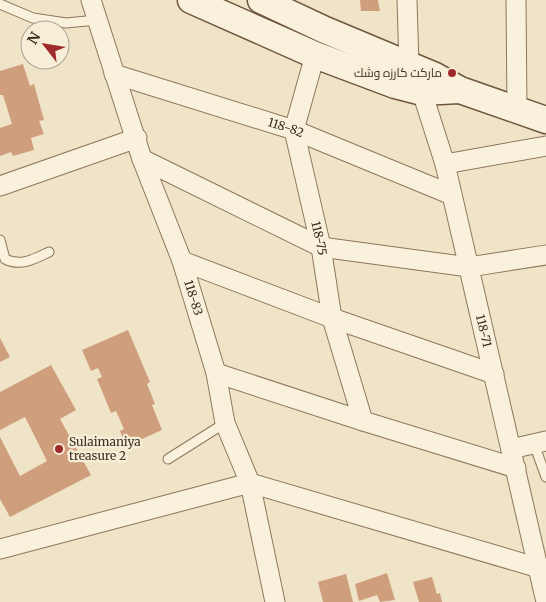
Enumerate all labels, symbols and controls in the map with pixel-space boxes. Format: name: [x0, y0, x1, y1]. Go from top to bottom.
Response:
north arrow: [20, 20, 70, 70]
text: N: [23, 29, 44, 48]
place label: ماركت كارزه وشك: [354, 65, 442, 80]
marker: ماركت كارزه وشك: [446, 67, 458, 79]
street label: 118-82: [266, 114, 306, 140]
street label: 118-75: [308, 219, 330, 256]
street label: 118-83: [181, 278, 206, 317]
street label: 118-71: [473, 313, 495, 349]
place label: Sulaimaniya treasure 2: [69, 434, 141, 463]
marker: Sulaimaniya treasure 2: [53, 443, 65, 455]

